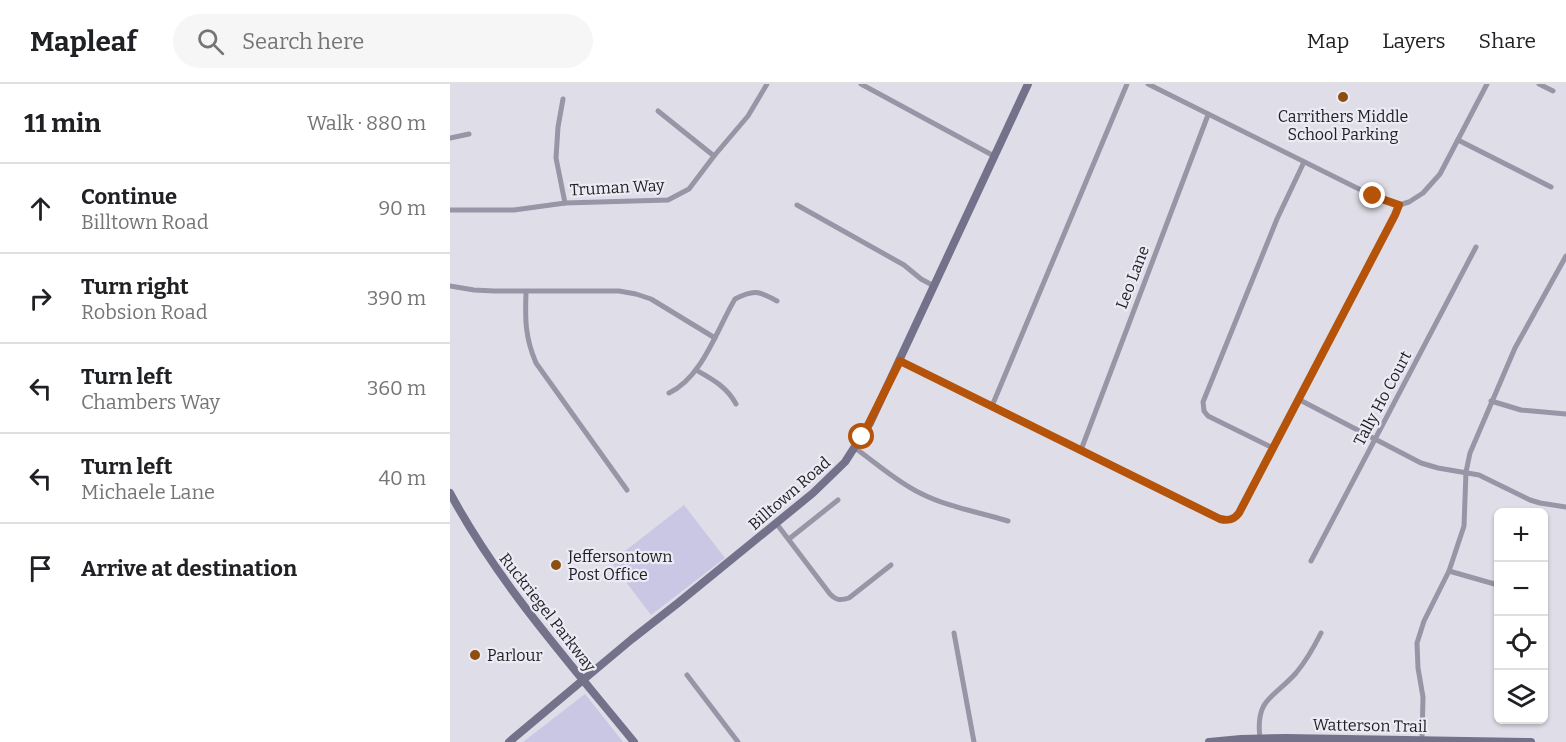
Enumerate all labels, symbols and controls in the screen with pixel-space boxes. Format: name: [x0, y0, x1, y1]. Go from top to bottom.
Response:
search box: [173, 14, 593, 68]
text: Mapleaf: [30, 25, 137, 58]
icon: search: [194, 25, 227, 58]
text: Search here: [242, 28, 364, 55]
text: Map: [1307, 28, 1349, 54]
text: Layers: [1382, 28, 1446, 54]
text: Share: [1479, 28, 1536, 54]
marker: Carrithers Middle School Parking: [1336, 90, 1350, 104]
place label: Carrithers Middle School Parking: [1278, 107, 1408, 144]
text: 11 min: [24, 108, 101, 139]
text: Walk · 880 m: [307, 111, 426, 135]
street label: Truman Way: [569, 175, 665, 199]
route end: [1359, 182, 1385, 208]
text: Continue: [81, 183, 177, 210]
icon: ahead: [24, 192, 57, 225]
text: 90 m: [378, 196, 426, 220]
text: Billtown Road: [81, 210, 209, 234]
street label: Leo Lane: [1112, 243, 1153, 311]
text: Turn right: [81, 273, 189, 300]
icon: right: [24, 282, 57, 315]
text: 390 m: [367, 286, 426, 310]
text: Robsion Road: [81, 300, 208, 324]
street label: Tally Ho Court: [1350, 347, 1415, 449]
text: Turn left: [81, 363, 173, 390]
icon: left: [24, 372, 57, 405]
text: 360 m: [367, 376, 426, 400]
text: Chambers Way: [81, 390, 220, 414]
route start: [848, 423, 874, 449]
street label: Billtown Road: [745, 452, 834, 534]
text: Turn left: [81, 453, 173, 480]
icon: left: [24, 462, 57, 495]
text: 40 m: [378, 466, 426, 490]
text: Michaele Lane: [81, 480, 215, 504]
map controls: [1494, 508, 1548, 724]
button: +: [1494, 508, 1548, 562]
place label: Jeffersontown Post Office: [567, 547, 672, 584]
street label: Ruckriegel Parkway: [495, 549, 600, 676]
icon: arrive: [24, 552, 57, 585]
text: Arrive at destination: [81, 555, 297, 582]
marker: Jeffersontown Post Office: [549, 558, 563, 572]
button: −: [1494, 562, 1548, 616]
button: locate: [1494, 616, 1548, 670]
place label: Parlour: [487, 646, 542, 665]
marker: Parlour: [468, 648, 482, 662]
button: layers: [1494, 670, 1548, 724]
street label: Watterson Trail: [1313, 715, 1428, 736]

